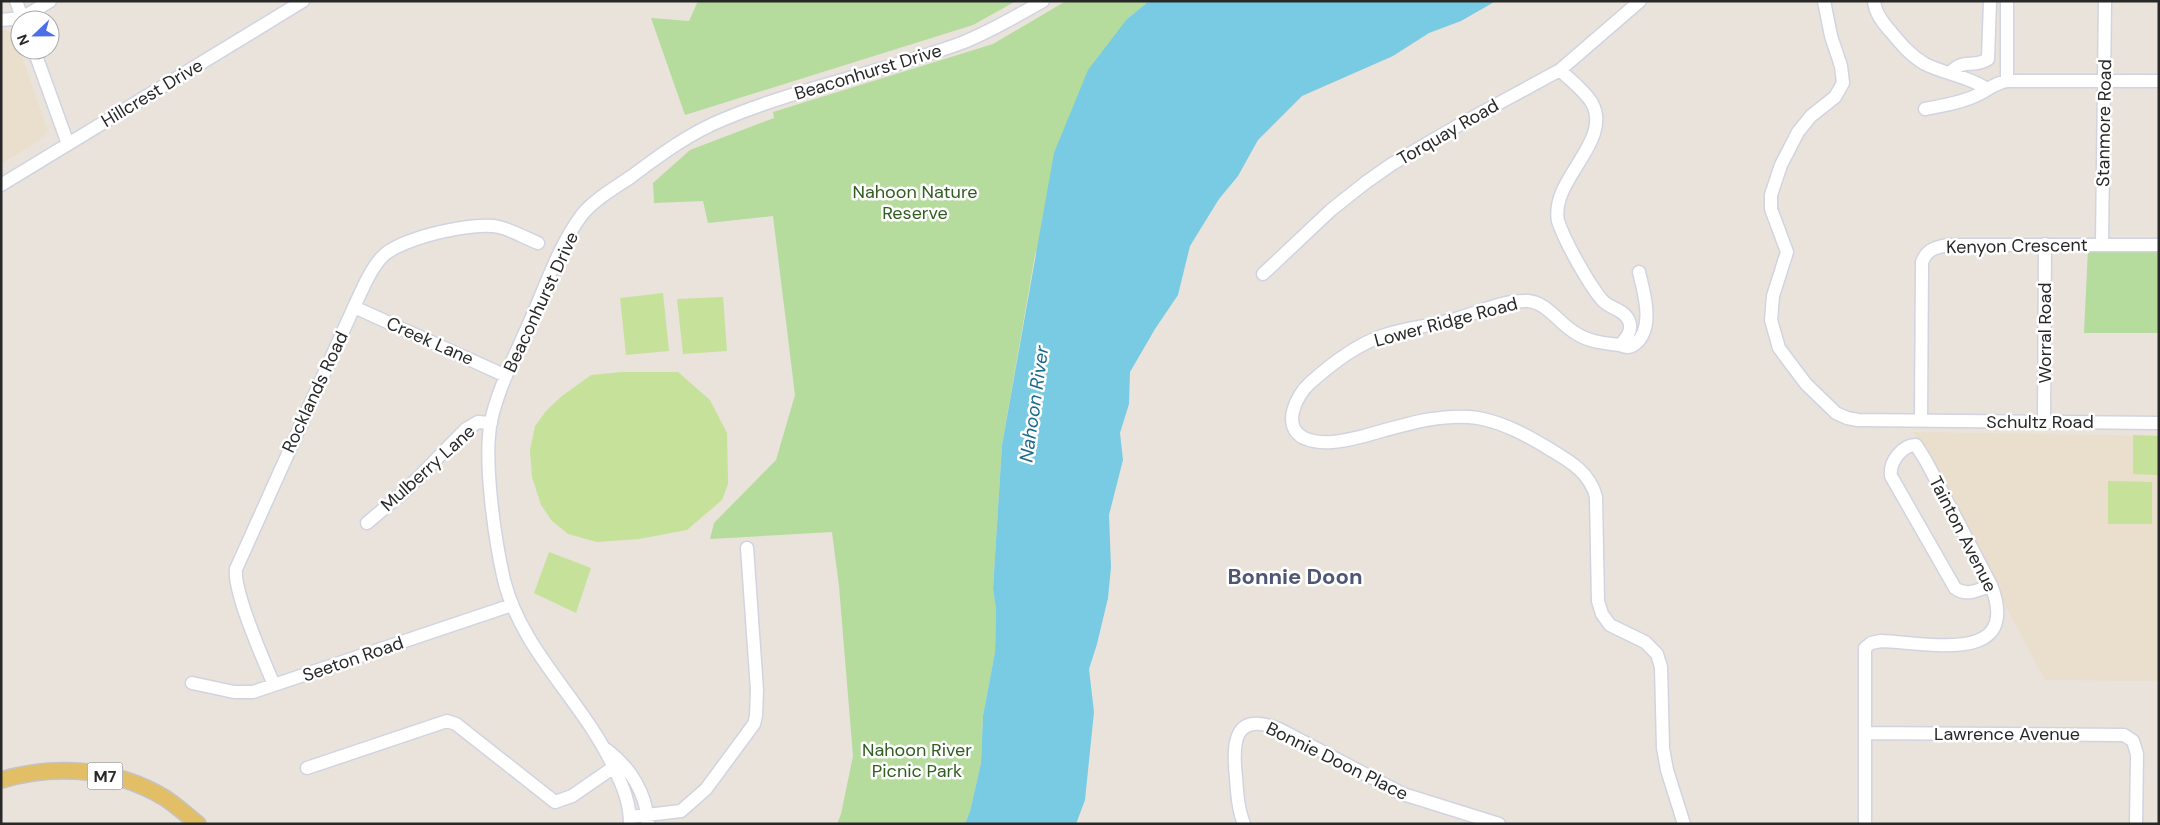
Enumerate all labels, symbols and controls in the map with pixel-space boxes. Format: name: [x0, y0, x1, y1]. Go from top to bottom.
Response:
north arrow: [10, 10, 60, 60]
text: N: [13, 32, 33, 48]
street label: Beaconhurst Drive: [792, 38, 944, 106]
street label: Hillcrest Drive: [97, 53, 207, 133]
street label: Stanmore Road: [2091, 59, 2117, 187]
street label: Torquay Road: [1393, 93, 1503, 171]
park label: Nahoon Nature Reserve: [853, 180, 977, 225]
street label: Beaconhurst Drive: [498, 228, 584, 376]
street label: Kenyon Crescent: [1946, 233, 2088, 259]
street label: Worral Road: [2033, 283, 2057, 384]
street label: Lower Ridge Road: [1372, 291, 1520, 353]
street label: Creek Lane: [382, 311, 478, 371]
street label: Rocklands Road: [276, 327, 354, 457]
water label: Nahoon River: [1013, 343, 1055, 464]
street label: Schultz Road: [1986, 410, 2094, 434]
street label: Mulberry Lane: [376, 419, 480, 517]
street label: Tainton Avenue: [1923, 472, 2003, 596]
district label: Bonnie Doon: [1227, 562, 1363, 591]
street label: Seeton Road: [299, 631, 407, 687]
street label: Bonnie Doon Place: [1262, 716, 1412, 806]
street label: Lawrence Avenue: [1934, 722, 2080, 746]
park label: Nahoon River Picnic Park: [862, 738, 972, 783]
road number: M7: [88, 762, 122, 789]

